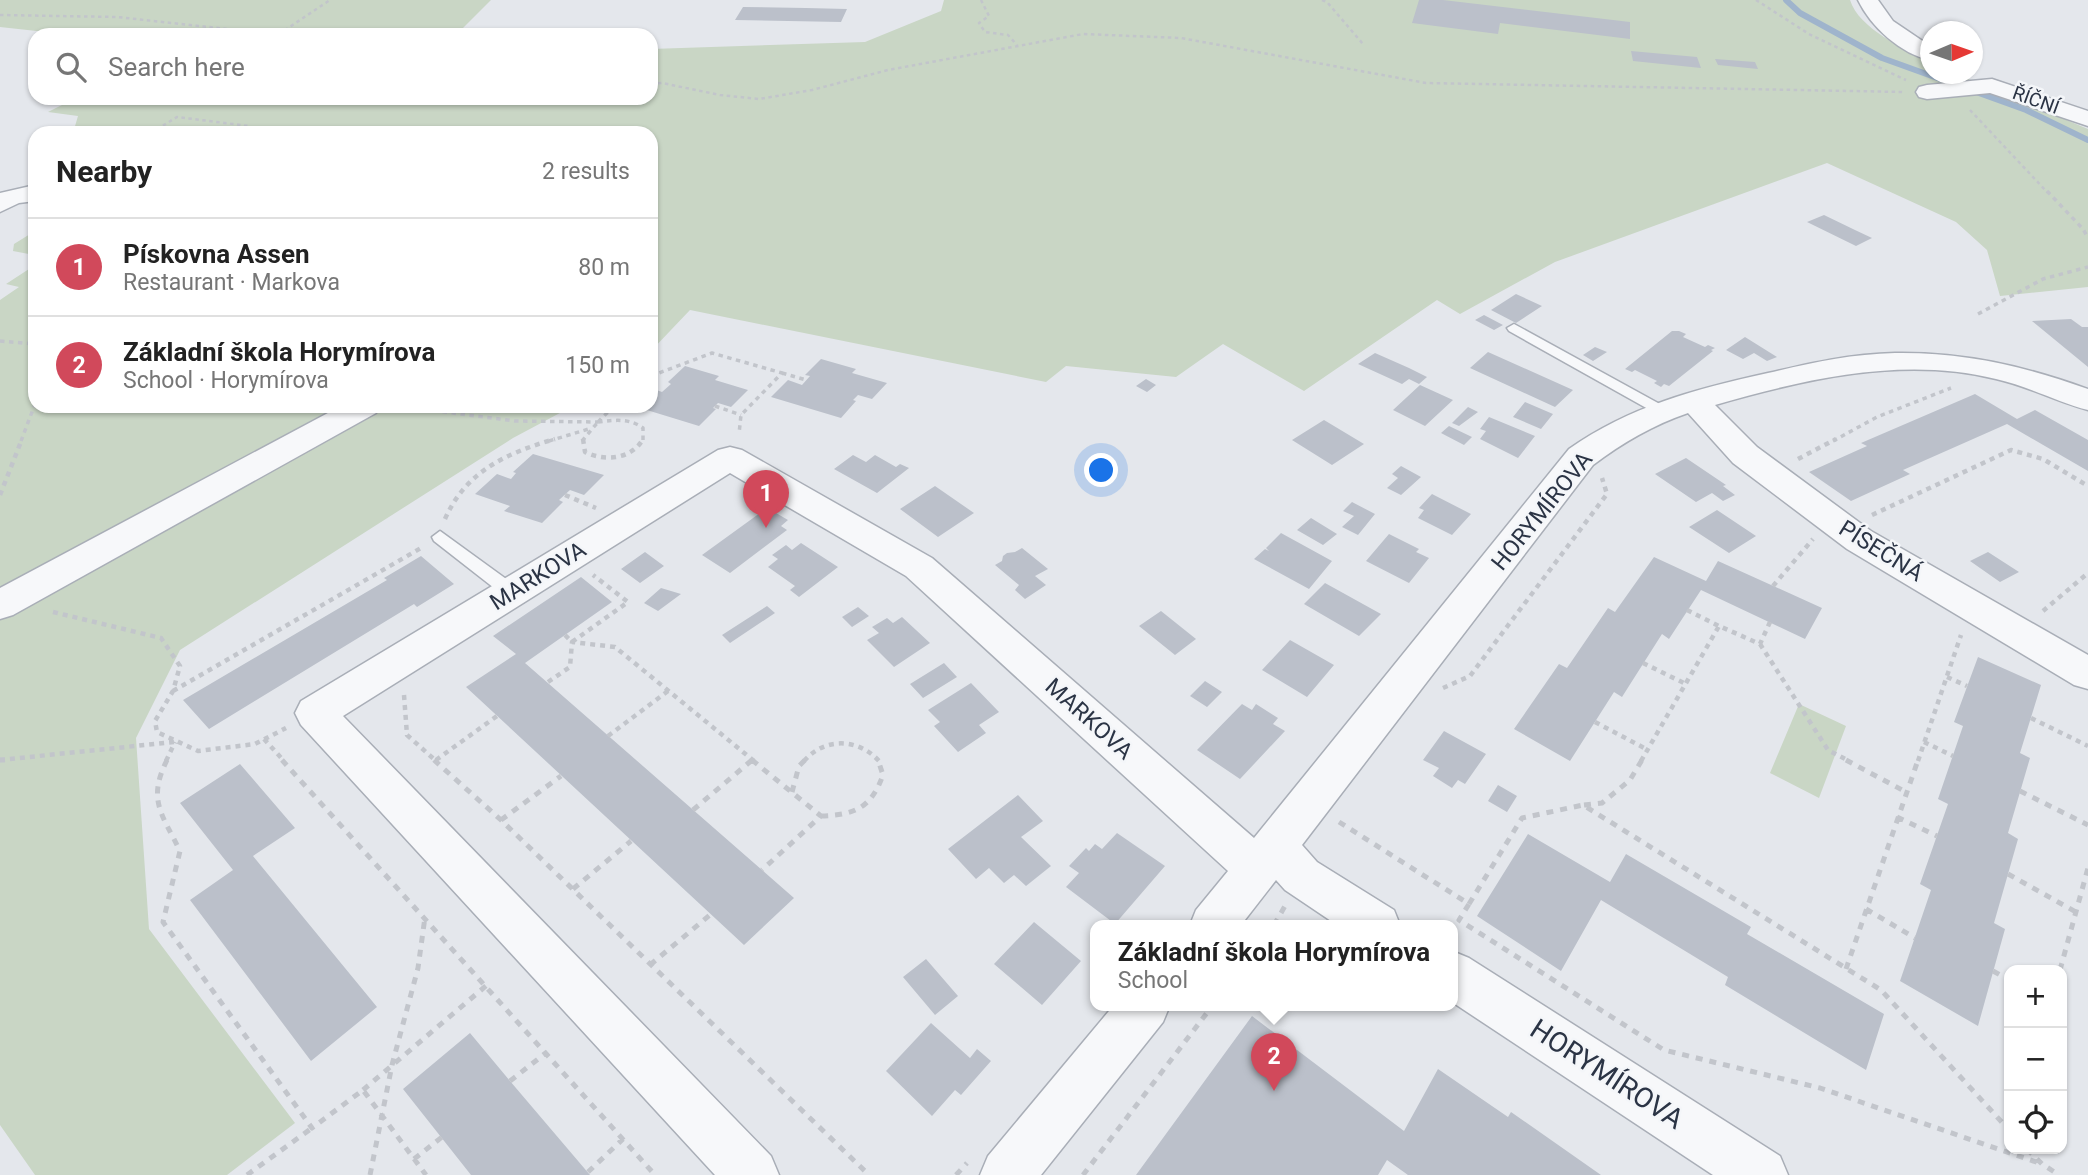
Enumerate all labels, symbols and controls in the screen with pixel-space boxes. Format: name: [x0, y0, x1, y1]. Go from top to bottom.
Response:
north arrow: [1920, 21, 1983, 84]
search box: [28, 28, 658, 105]
icon: search: [52, 48, 90, 86]
text: Search here: [108, 52, 245, 82]
street label: ŘÍČNÍ: [2010, 81, 2063, 119]
text: Nearby: [56, 154, 152, 189]
text: 2 results: [542, 158, 630, 185]
text: Pískovna Assen: [123, 239, 310, 269]
text: 1: [72, 254, 86, 281]
text: 80 m: [578, 254, 630, 281]
text: Restaurant · Markova: [123, 269, 340, 296]
text: Základní škola Horymírova: [123, 337, 435, 367]
text: 2: [72, 352, 86, 379]
text: 150 m: [565, 352, 630, 379]
text: School · Horymírova: [123, 367, 329, 394]
street label: HORYMÍROVA: [1485, 446, 1598, 576]
your location: [1084, 453, 1118, 487]
pin: 1: [743, 470, 789, 528]
street label: PÍSEČNÁ: [1834, 513, 1929, 587]
street label: MARKOVA: [485, 536, 591, 616]
street label: MARKOVA: [1040, 673, 1138, 765]
popup: [1090, 920, 1458, 1011]
text: Základní škola Horymírova: [1118, 937, 1430, 967]
map controls: [2004, 965, 2067, 1154]
button: +: [2004, 965, 2067, 1028]
text: School: [1118, 967, 1188, 994]
street label: HORYMÍROVA: [1524, 1012, 1690, 1136]
button: −: [2004, 1028, 2067, 1091]
pin: 2: [1251, 1033, 1297, 1091]
button: locate: [2004, 1091, 2067, 1154]

